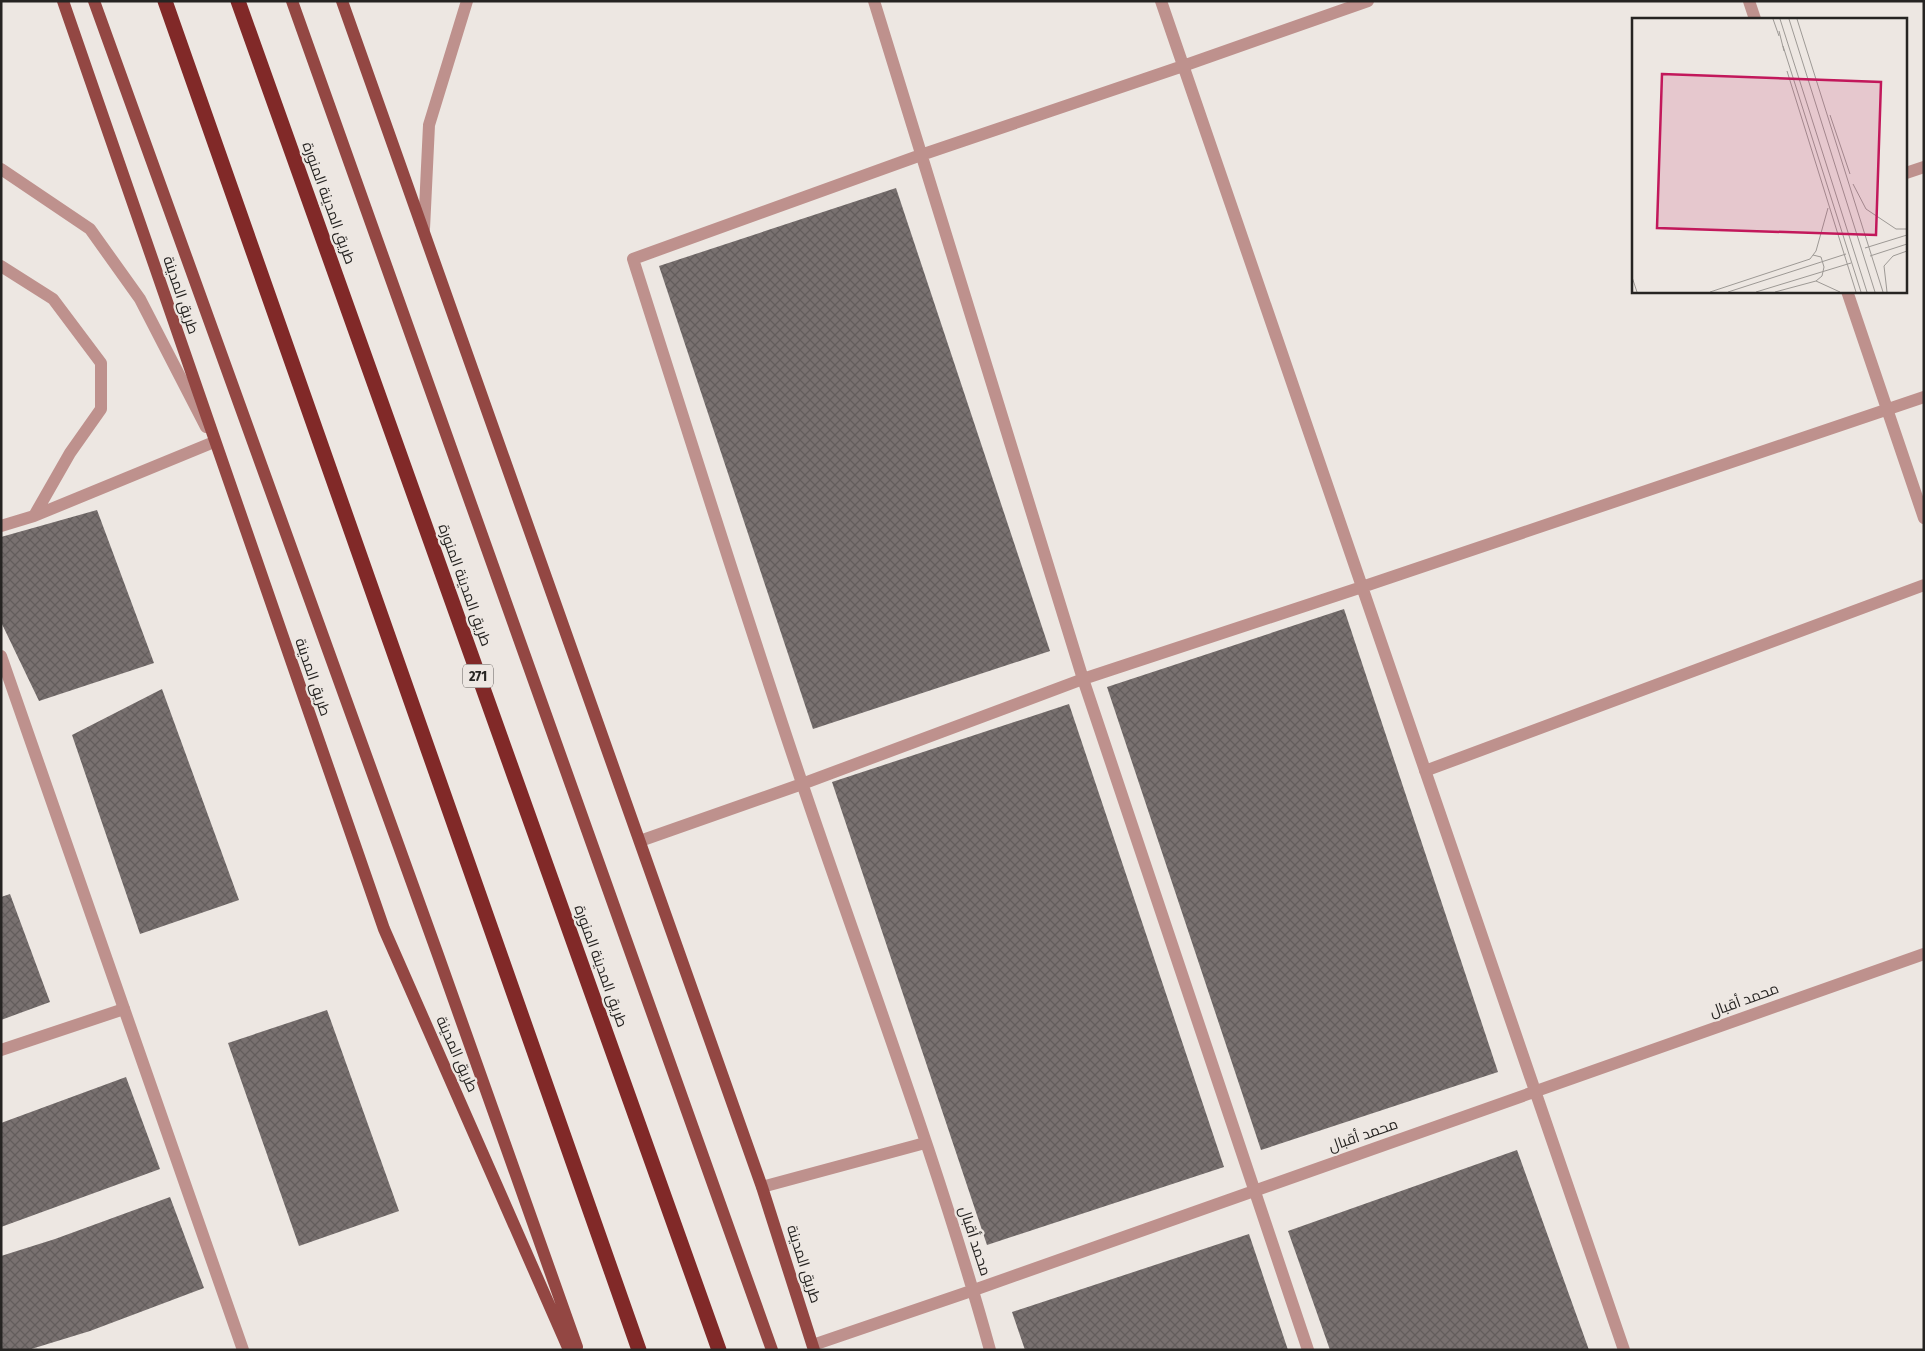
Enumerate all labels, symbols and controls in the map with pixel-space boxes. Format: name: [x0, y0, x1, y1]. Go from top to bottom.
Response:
inset map: [1632, 18, 1908, 292]
street label: طريق المدينة المنورة: [298, 139, 359, 267]
street label: طريق المدينة: [158, 254, 203, 337]
street label: طريق المدينة المنورة: [434, 521, 495, 649]
street label: طريق المدينة: [290, 636, 335, 719]
road number: 271: [463, 664, 493, 688]
street label: طريق المدينة المنورة: [570, 902, 631, 1030]
street label: محمد أقبال: [1707, 978, 1781, 1021]
street label: طريق المدينة: [431, 1013, 482, 1095]
street label: محمد أقبال: [1326, 1114, 1400, 1155]
street label: محمد أقبال: [955, 1204, 996, 1278]
street label: طريق المدينة: [782, 1223, 825, 1306]

